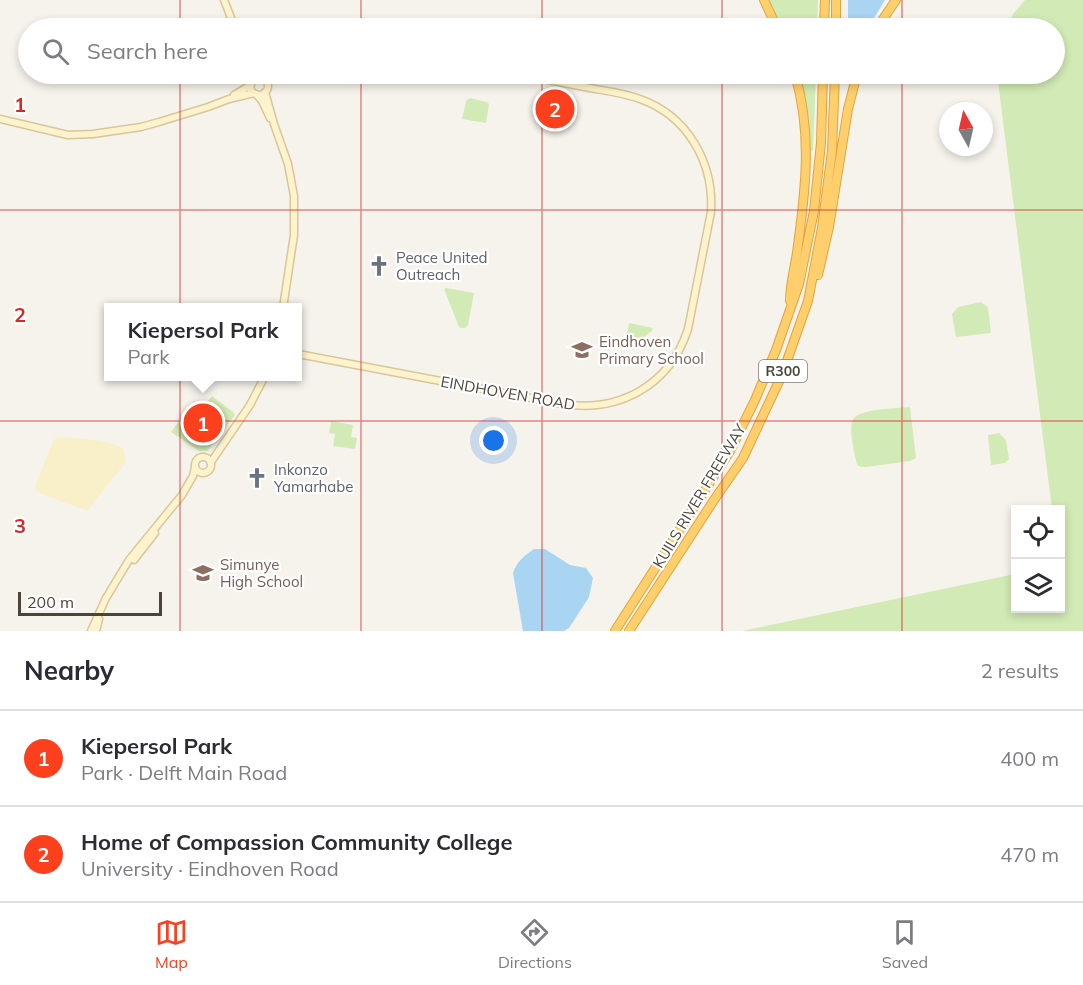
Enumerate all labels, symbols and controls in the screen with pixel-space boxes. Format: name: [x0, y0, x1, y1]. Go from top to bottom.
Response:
search box: [18, 18, 1065, 84]
icon: search: [39, 35, 72, 68]
text: Search here: [87, 37, 208, 65]
pin: 2: [536, 86, 574, 132]
text: 1: [14, 92, 26, 117]
north arrow: [939, 102, 993, 156]
place label: Peace United Outreach: [396, 248, 488, 284]
church icon: Peace United Outreach: [367, 254, 391, 278]
text: 2: [14, 302, 26, 327]
popup: [104, 303, 302, 381]
text: Kiepersol Park: [127, 316, 279, 344]
place label: Eindhoven Primary School: [599, 332, 704, 368]
school or university icon: Eindhoven Primary School: [570, 338, 594, 362]
text: Park: [127, 344, 170, 369]
road number: R300: [759, 360, 807, 382]
street label: EINDHOVEN ROAD: [439, 372, 577, 414]
pin: 1: [184, 400, 222, 446]
street label: KUILS RIVER FREEWAY: [648, 420, 750, 571]
your location: [479, 426, 508, 455]
place label: Inkonzo Yamarhabe: [273, 460, 354, 496]
church icon: Inkonzo Yamarhabe: [245, 466, 269, 490]
map controls: [1011, 505, 1065, 613]
button: locate: [1011, 505, 1065, 559]
text: 3: [14, 513, 26, 538]
place label: Simunye High School: [220, 555, 303, 591]
button: layers: [1011, 559, 1065, 613]
school or university icon: Simunye High School: [191, 561, 215, 585]
scale bar: [18, 589, 162, 616]
text: 200 m: [27, 592, 74, 612]
text: Nearby: [24, 654, 114, 687]
text: 2 results: [981, 658, 1059, 683]
text: Kiepersol Park: [81, 732, 232, 760]
text: 1: [38, 746, 50, 771]
text: 400 m: [1000, 746, 1059, 771]
text: Park · Delft Main Road: [81, 760, 287, 785]
text: Home of Compassion Community College: [81, 828, 513, 856]
text: 2: [38, 842, 50, 867]
text: 470 m: [1000, 842, 1059, 867]
text: University · Eindhoven Road: [81, 856, 339, 881]
tab: Map: [155, 916, 188, 972]
tab: Directions: [498, 916, 572, 972]
tab: Saved: [882, 916, 928, 972]

